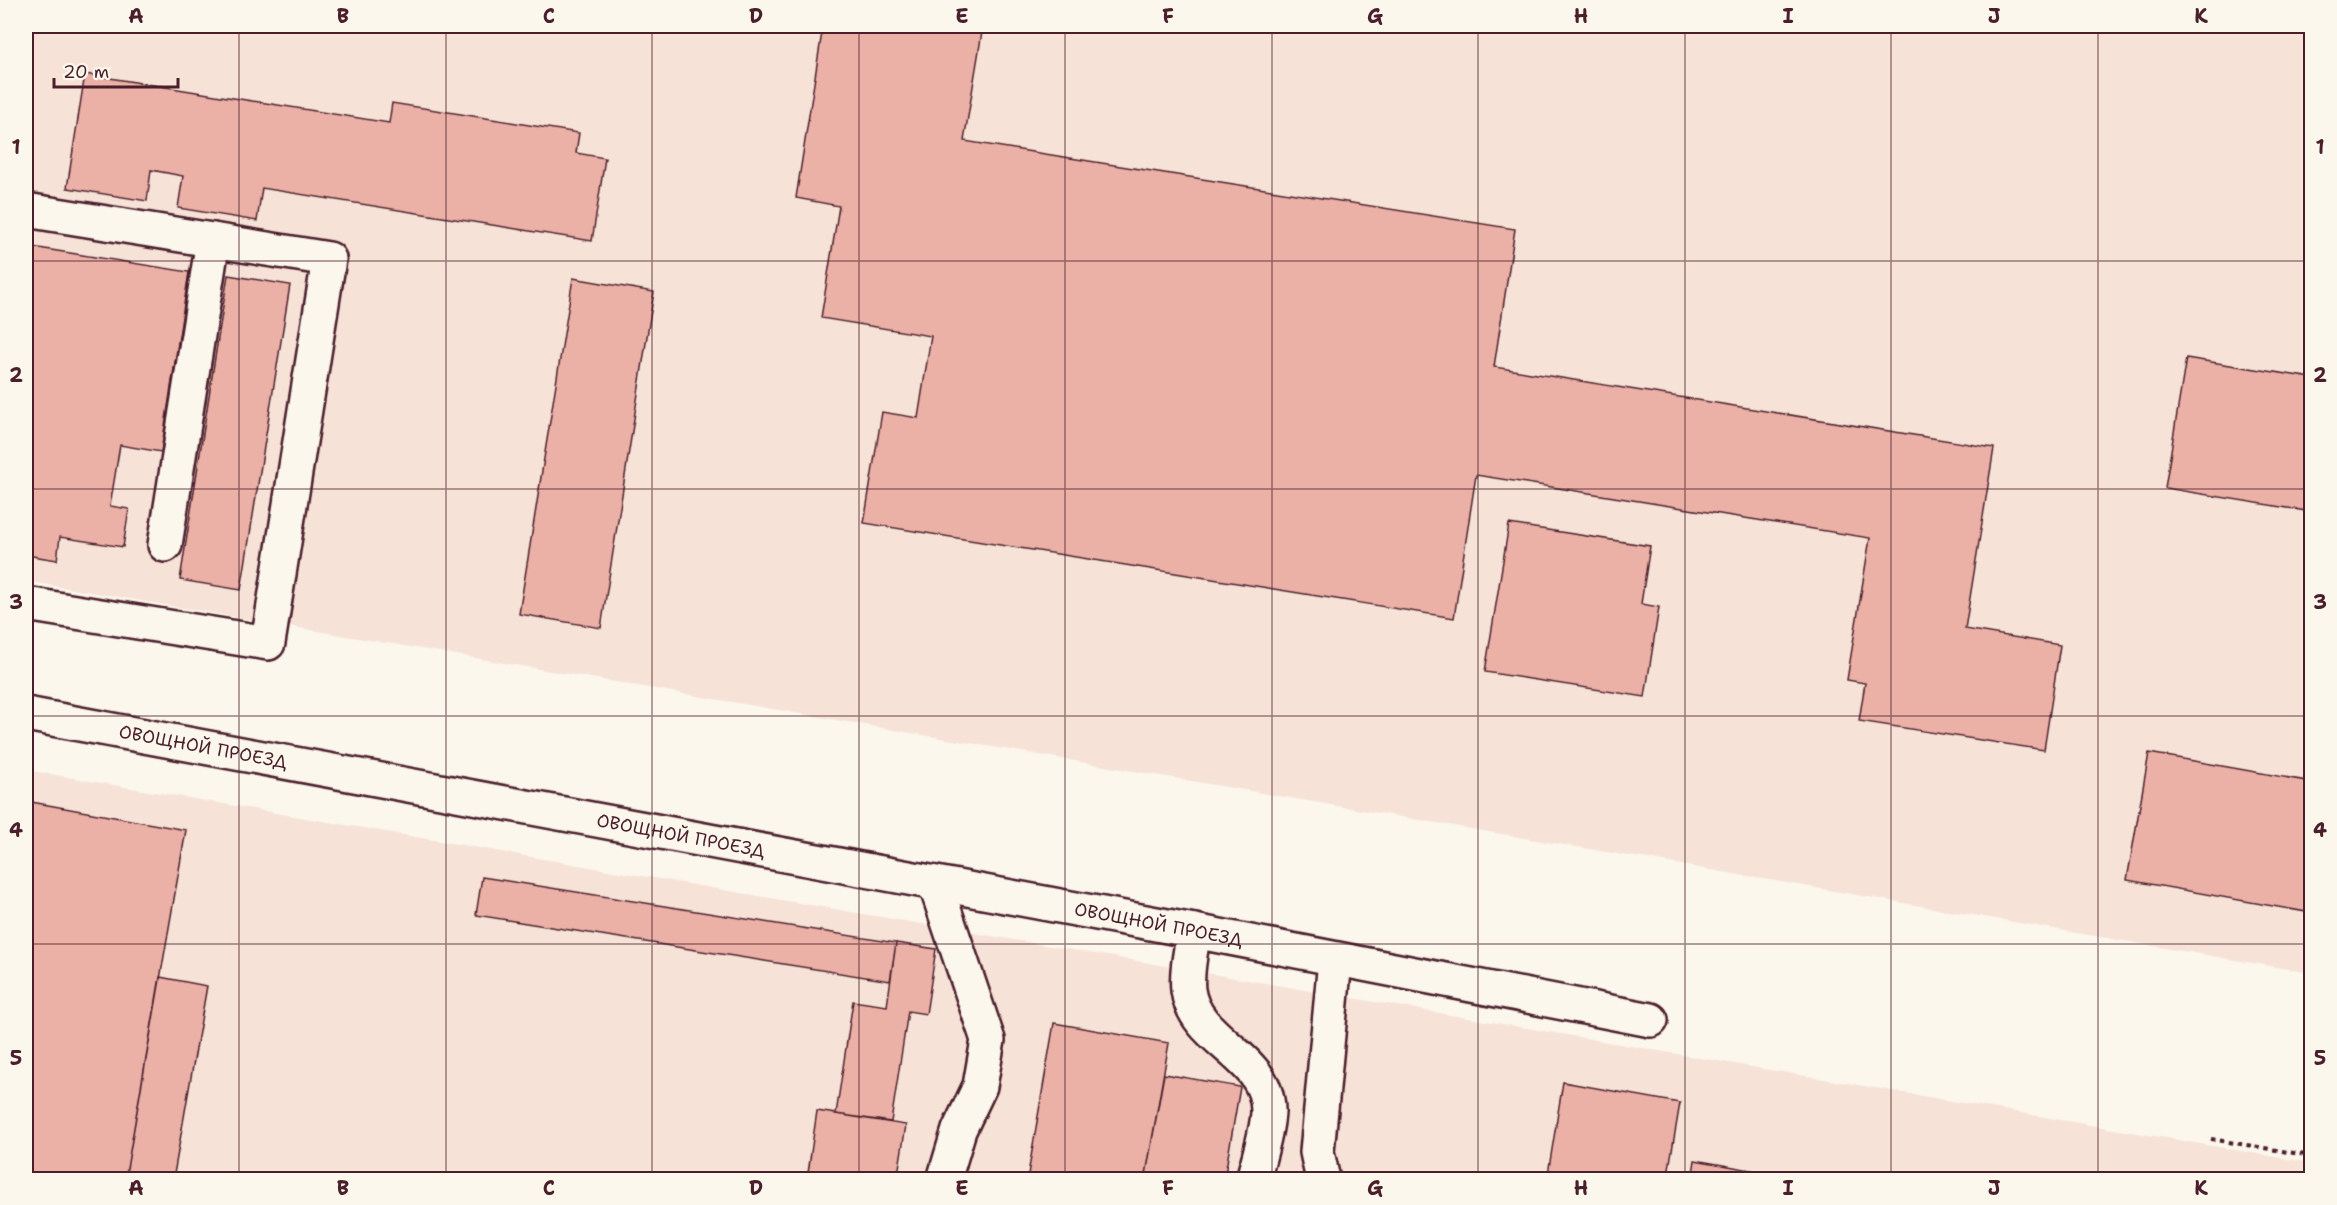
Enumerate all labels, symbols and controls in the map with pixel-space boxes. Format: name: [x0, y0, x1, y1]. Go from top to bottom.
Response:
text: A: [128, 3, 144, 29]
text: B: [337, 3, 349, 29]
text: C: [543, 3, 555, 29]
text: D: [749, 3, 763, 29]
text: E: [955, 3, 969, 29]
text: F: [1162, 3, 1174, 29]
text: G: [1367, 3, 1383, 29]
text: H: [1574, 3, 1588, 29]
text: I: [1782, 3, 1794, 29]
text: J: [1988, 3, 2001, 29]
text: K: [2194, 3, 2208, 29]
scale bar: [54, 51, 178, 89]
text: 20 m: [63, 60, 109, 84]
text: 1: [11, 134, 21, 160]
text: 1: [2315, 134, 2325, 160]
text: 2: [9, 362, 23, 388]
text: 2: [2313, 362, 2327, 388]
text: 3: [9, 589, 23, 615]
text: 3: [2313, 589, 2327, 615]
street label: ОВОЩНОЙ ПРОЕЗД: [117, 719, 290, 774]
street label: ОВОЩНОЙ ПРОЕЗД: [595, 808, 767, 863]
text: 4: [9, 817, 23, 843]
text: 4: [2313, 817, 2327, 843]
street label: ОВОЩНОЙ ПРОЕЗД: [1072, 897, 1245, 952]
text: 5: [10, 1045, 22, 1071]
text: 5: [2314, 1045, 2326, 1071]
text: A: [128, 1175, 144, 1201]
text: B: [337, 1175, 349, 1201]
text: C: [543, 1175, 555, 1201]
text: D: [749, 1175, 763, 1201]
text: E: [955, 1175, 969, 1201]
text: F: [1162, 1175, 1174, 1201]
text: G: [1367, 1175, 1383, 1201]
text: H: [1574, 1175, 1588, 1201]
text: I: [1782, 1175, 1794, 1201]
text: J: [1988, 1175, 2001, 1201]
text: K: [2194, 1175, 2208, 1201]

